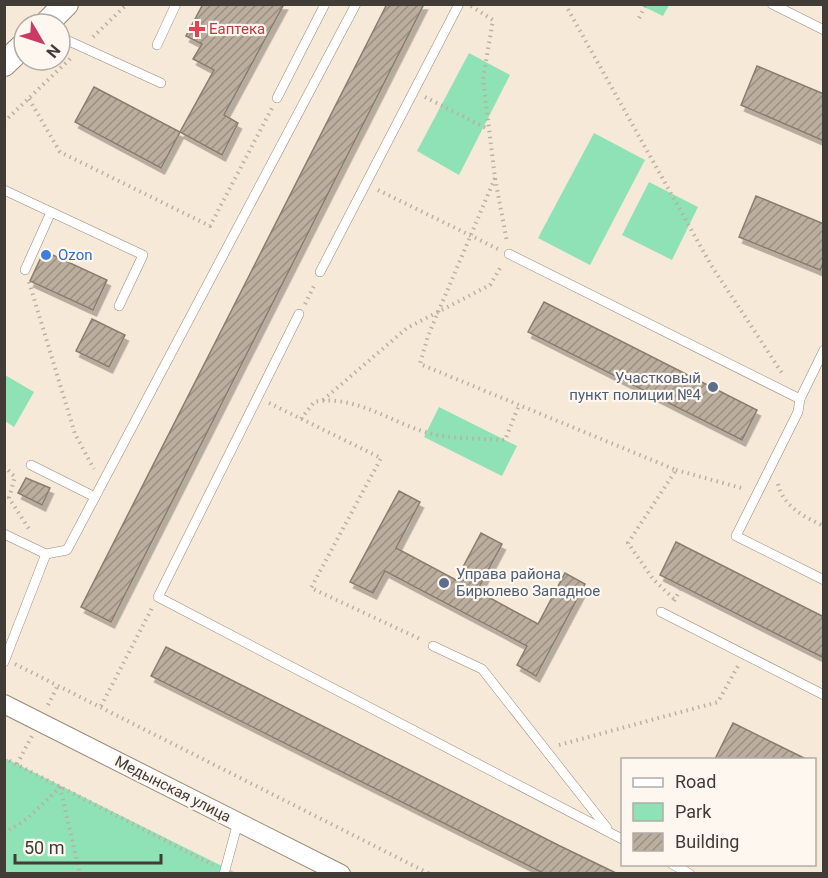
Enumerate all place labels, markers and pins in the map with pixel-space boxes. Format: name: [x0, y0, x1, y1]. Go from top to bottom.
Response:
place label: Еаптека: [209, 20, 265, 38]
marker: Еаптека: [190, 22, 204, 36]
place label: Ozon: [58, 246, 92, 264]
marker: Ozon: [39, 248, 53, 262]
place label: Участковый пункт полиции №4: [569, 369, 702, 404]
marker: Участковый пункт полиции №4: [706, 380, 720, 394]
place label: Управа района Бирюлево Западное: [456, 565, 600, 600]
marker: Управа района Бирюлево Западное: [437, 576, 451, 590]

